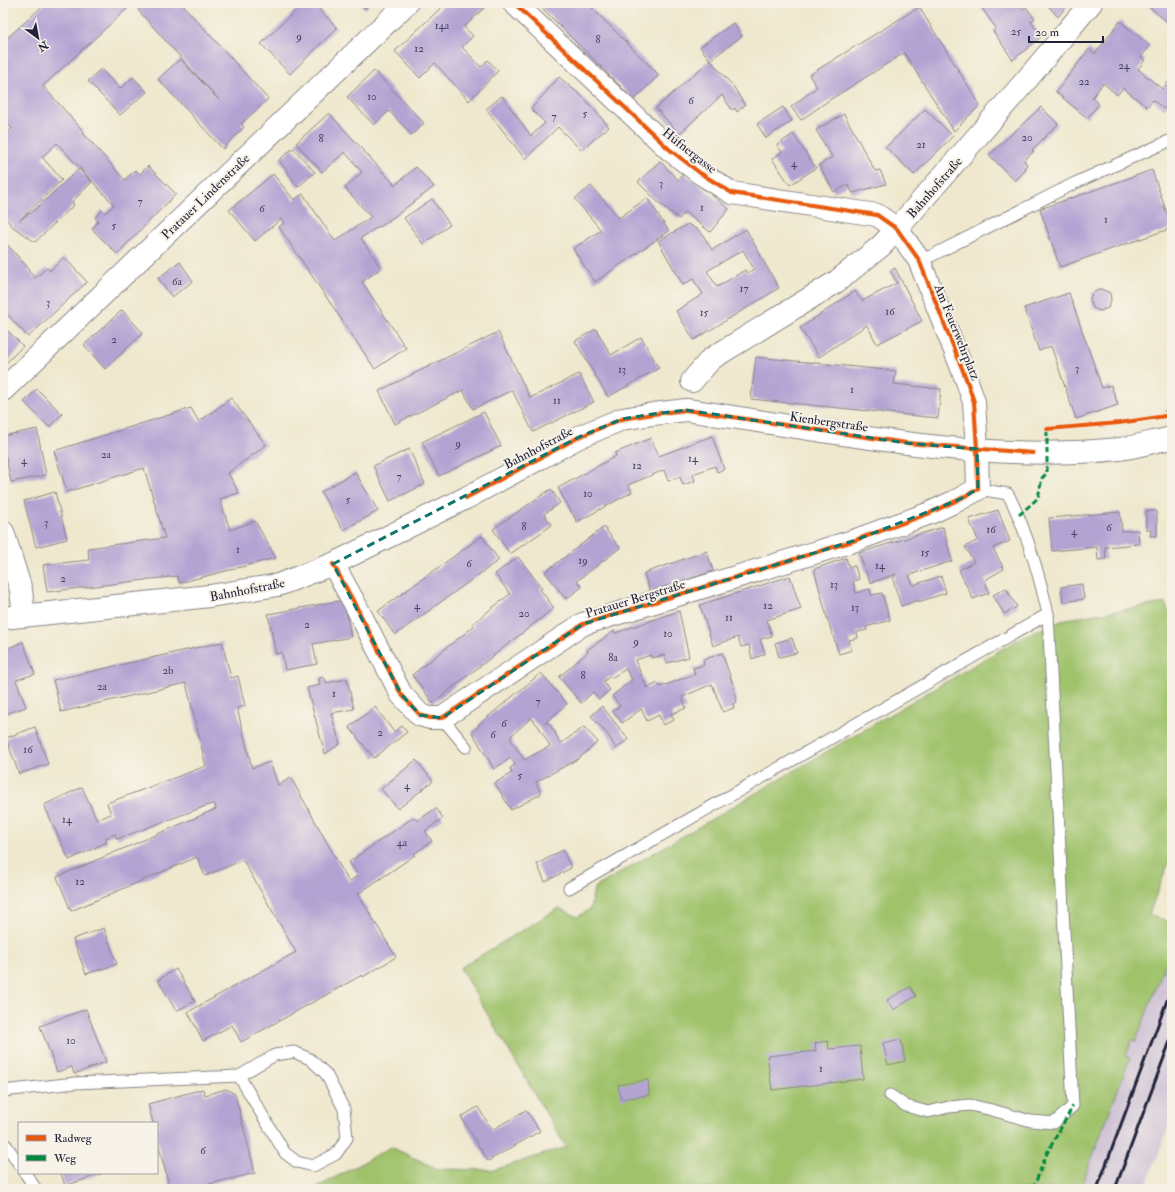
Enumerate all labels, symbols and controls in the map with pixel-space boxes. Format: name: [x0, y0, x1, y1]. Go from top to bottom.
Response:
north arrow: [18, 18, 58, 58]
scale bar: [1029, 18, 1103, 44]
house number: 14a: [435, 19, 450, 32]
house number: 25: [1011, 25, 1021, 38]
text: 20 m: [1035, 25, 1060, 40]
house number: 9: [295, 30, 302, 43]
house number: 8: [595, 33, 601, 46]
text: N: [34, 37, 52, 55]
house number: 12: [414, 42, 424, 55]
house number: 24: [1118, 59, 1131, 72]
house number: 22: [1078, 75, 1090, 88]
house number: 10: [367, 90, 377, 103]
house number: 6: [688, 94, 695, 107]
house number: 5: [583, 107, 588, 120]
house number: 7: [551, 110, 557, 123]
street label: Hüfnergasse: [659, 125, 720, 177]
house number: 20: [1021, 131, 1033, 144]
house number: 8: [318, 132, 324, 145]
house number: 21: [916, 138, 926, 151]
street label: Pratauer Lindenstraße: [158, 150, 254, 243]
street label: Bahnhofstraße: [904, 153, 966, 222]
house number: 4: [791, 157, 798, 170]
house number: 3: [659, 177, 663, 190]
house number: 7: [137, 195, 143, 208]
house number: 1: [700, 201, 704, 214]
house number: 6: [259, 202, 266, 215]
house number: 1: [1104, 213, 1108, 226]
house number: 5: [112, 219, 117, 232]
house number: 6a: [172, 275, 183, 288]
street label: Am Feuerwehrplatz: [929, 281, 984, 384]
house number: 17: [740, 282, 748, 295]
house number: 3: [46, 296, 50, 309]
house number: 16: [885, 305, 896, 318]
house number: 15: [700, 306, 709, 319]
house number: 2: [111, 333, 117, 346]
house number: 3: [1075, 362, 1079, 375]
house number: 13: [618, 363, 626, 376]
house number: 1: [850, 383, 854, 396]
house number: 11: [553, 394, 561, 407]
street label: Kienbergstraße: [789, 409, 870, 435]
street label: Bahnhofstraße: [501, 423, 576, 473]
house number: 9: [454, 437, 461, 450]
house number: 2a: [101, 448, 112, 461]
house number: 14: [688, 452, 699, 465]
house number: 4: [21, 454, 28, 467]
house number: 12: [632, 459, 642, 472]
house number: 7: [396, 470, 402, 483]
house number: 10: [583, 487, 593, 500]
house number: 5: [346, 493, 351, 506]
house number: 3: [44, 516, 48, 529]
house number: 8: [521, 520, 527, 533]
house number: 6: [1106, 521, 1113, 534]
house number: 16: [986, 523, 997, 536]
house number: 4: [1071, 525, 1078, 538]
house number: 1: [236, 543, 240, 556]
house number: 15: [921, 546, 930, 559]
house number: 19: [578, 554, 588, 567]
house number: 6: [466, 557, 473, 570]
house number: 14: [875, 559, 886, 572]
house number: 2: [60, 572, 66, 585]
street label: Bahnhofstraße: [208, 575, 287, 605]
street label: Pratauer Bergstraße: [583, 576, 688, 622]
house number: 13: [830, 578, 838, 591]
house number: 4: [414, 599, 421, 612]
house number: 12: [763, 599, 773, 612]
house number: 13: [851, 601, 859, 614]
house number: 20: [518, 607, 530, 620]
house number: 11: [725, 611, 733, 624]
house number: 2: [304, 618, 310, 631]
house number: 10: [663, 627, 673, 640]
house number: 9: [632, 635, 639, 648]
house number: 8a: [608, 651, 618, 664]
house number: 2b: [163, 664, 174, 677]
house number: 8: [580, 669, 586, 682]
house number: 2a: [97, 680, 108, 693]
house number: 1: [332, 687, 336, 700]
house number: 7: [535, 695, 541, 708]
house number: 6: [501, 717, 508, 730]
house number: 2: [377, 726, 383, 739]
house number: 6: [490, 728, 497, 741]
house number: 16: [23, 743, 34, 756]
house number: 5: [518, 769, 523, 782]
house number: 4: [404, 779, 411, 792]
house number: 14: [62, 813, 73, 826]
house number: 4a: [397, 836, 408, 849]
house number: 12: [75, 875, 85, 888]
house number: 10: [66, 1034, 76, 1047]
house number: 1: [819, 1062, 823, 1075]
legend: [18, 1122, 158, 1174]
text: Radweg: [54, 1131, 93, 1146]
house number: 6: [200, 1144, 207, 1157]
text: Weg: [53, 1151, 77, 1166]

